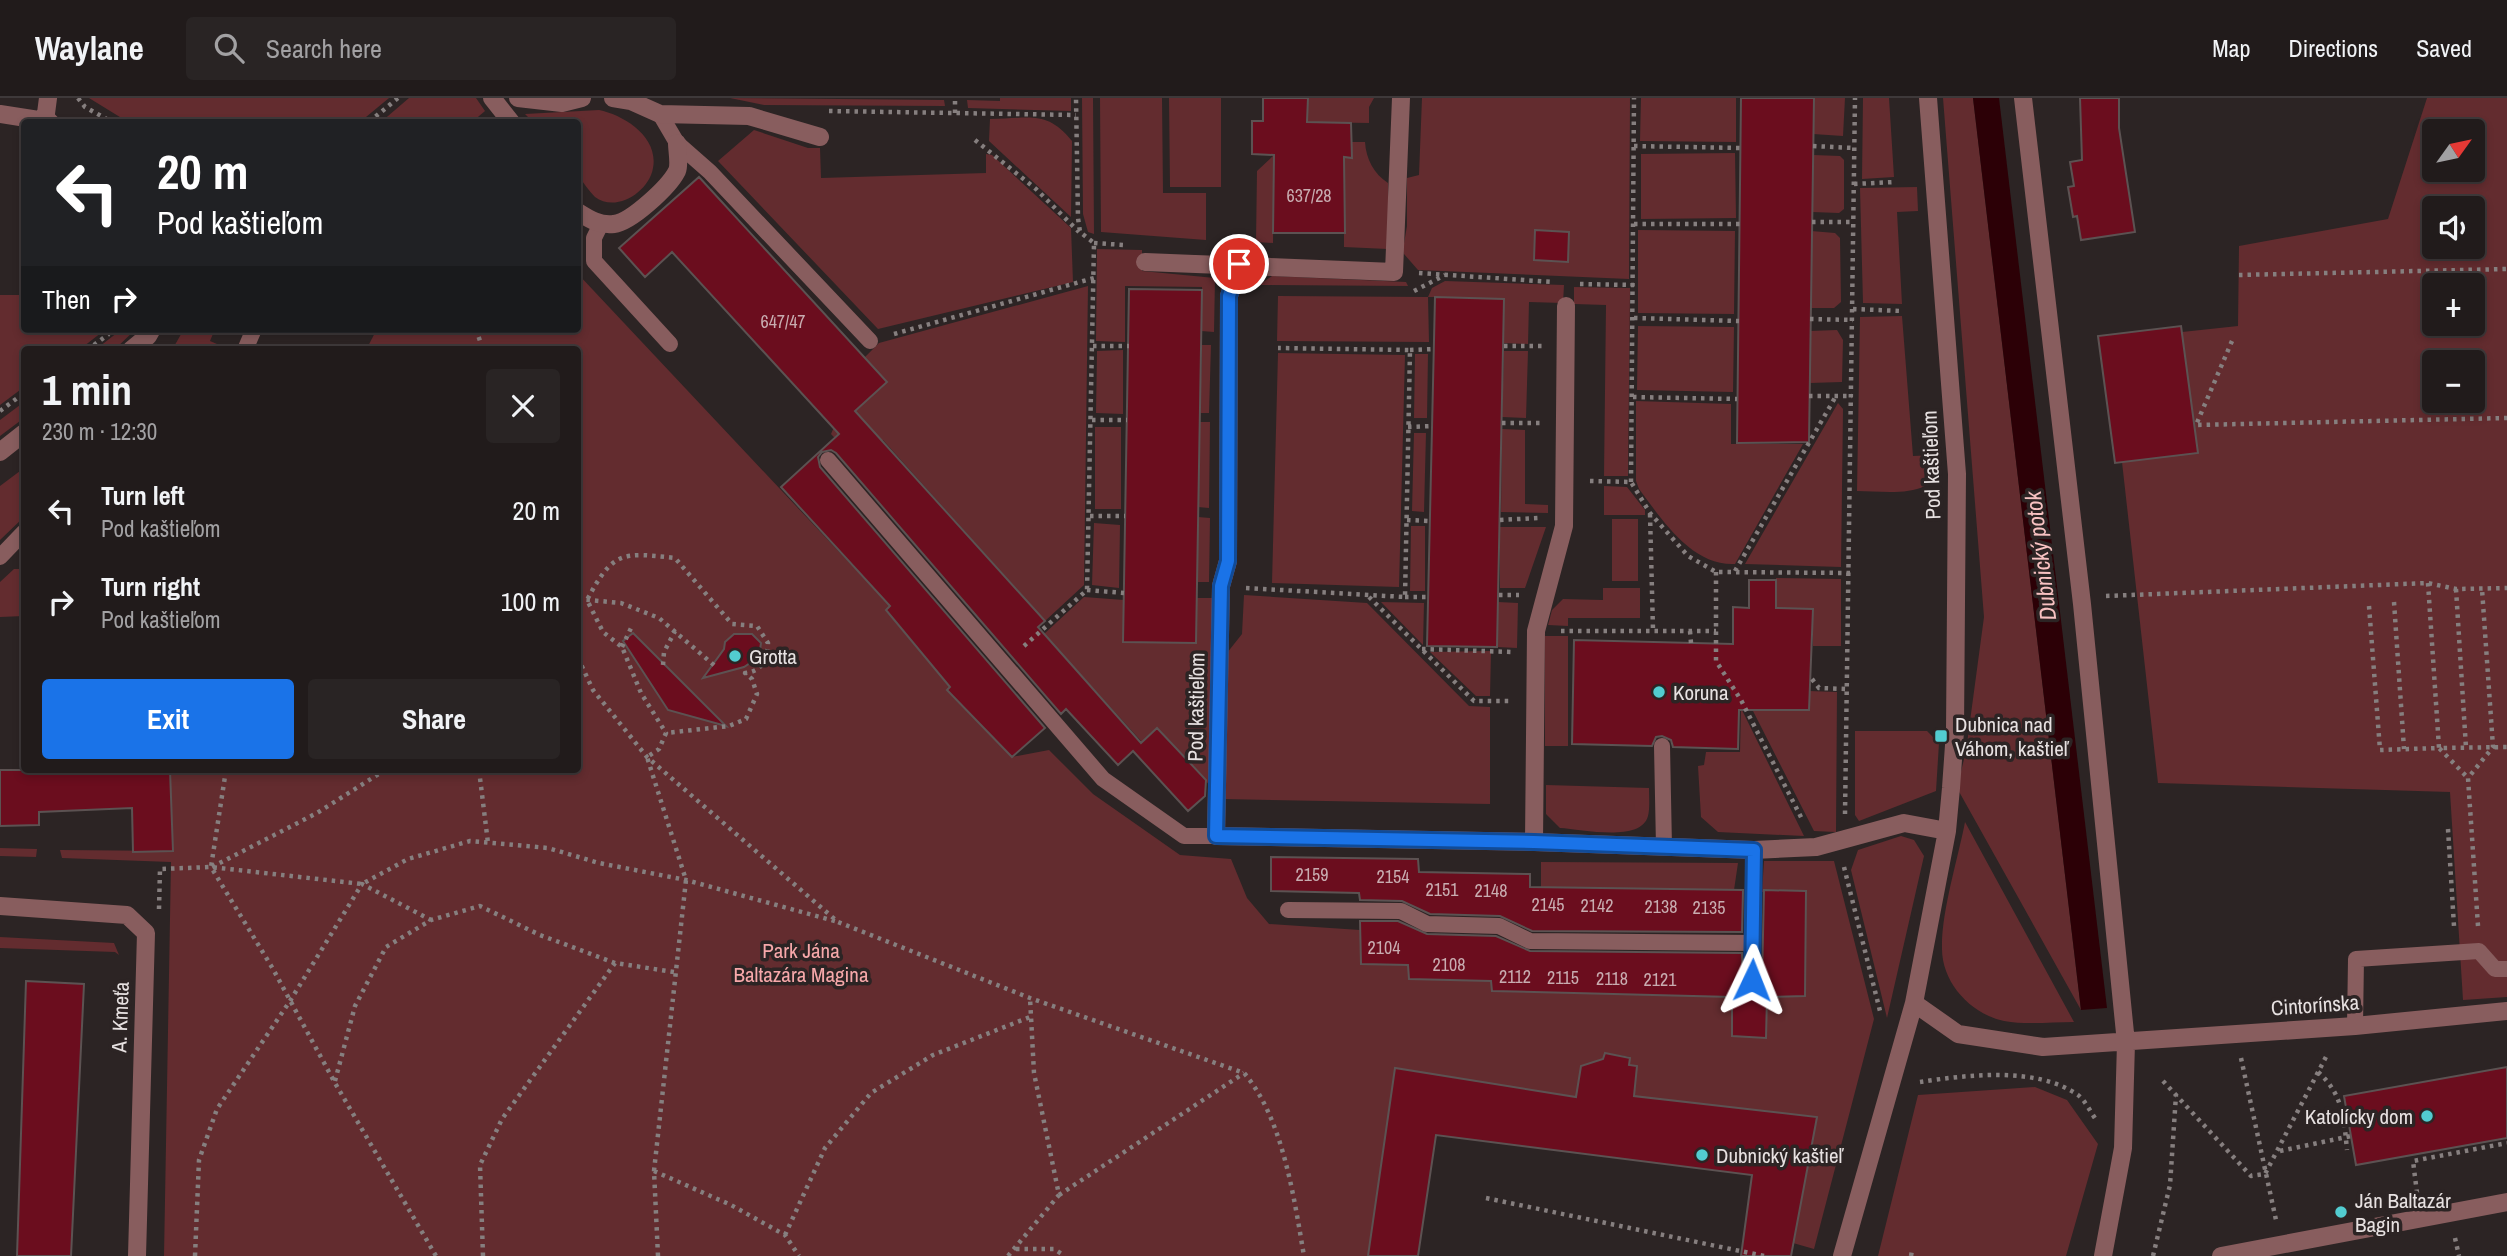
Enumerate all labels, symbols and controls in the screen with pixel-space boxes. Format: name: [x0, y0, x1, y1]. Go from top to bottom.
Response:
search box: [186, 17, 676, 80]
text: Waylane: [35, 26, 144, 70]
icon: search: [210, 29, 248, 67]
text: Search here: [266, 31, 382, 66]
text: Map: [2212, 32, 2250, 64]
text: Directions: [2288, 32, 2378, 64]
text: Saved: [2416, 32, 2472, 64]
north arrow: [2422, 119, 2485, 182]
map controls: [2422, 119, 2485, 413]
text: 20 m: [157, 138, 249, 204]
icon: left: [42, 147, 133, 238]
house number: 637/28: [1286, 183, 1332, 208]
button: sound: [2422, 196, 2485, 259]
text: Pod kaštieľom: [157, 201, 323, 244]
pin: [1209, 234, 1269, 294]
icon: arrive: [1220, 245, 1258, 283]
button: +: [2422, 273, 2485, 336]
icon: right: [105, 280, 143, 318]
text: Then: [42, 282, 91, 317]
house number: 647/47: [760, 309, 806, 334]
button: −: [2422, 350, 2485, 413]
text: 1 min: [42, 362, 132, 418]
button: close: [486, 369, 560, 443]
street label: Pod kaštieľom: [1915, 410, 1947, 520]
text: 230 m · 12:30: [42, 416, 157, 447]
text: Turn left: [101, 478, 185, 513]
water label: Dubnický potok: [2017, 488, 2063, 622]
icon: left: [42, 492, 80, 530]
text: 20 m: [513, 493, 560, 528]
text: Pod kaštieľom: [101, 513, 221, 544]
text: Turn right: [101, 569, 200, 604]
icon: right: [42, 583, 80, 621]
text: 100 m: [501, 584, 560, 619]
text: Pod kaštieľom: [101, 604, 221, 635]
place label: Grotta: [749, 642, 797, 671]
marker: Grotta: [727, 648, 743, 664]
street label: Pod kaštieľom: [1181, 652, 1211, 762]
place label: Koruna: [1673, 678, 1729, 707]
button: Exit: [42, 679, 294, 759]
button: Share: [308, 679, 560, 759]
marker: Koruna: [1651, 684, 1667, 700]
place label: Dubnica nad Váhom, kaštieľ: [1955, 710, 2070, 763]
marker: Dubnica nad Váhom, kaštieľ: [1933, 728, 1949, 744]
house number: 2159: [1296, 862, 1328, 887]
house number: 2154: [1377, 864, 1409, 889]
house number: 2151: [1426, 877, 1459, 902]
house number: 2148: [1475, 878, 1507, 903]
house number: 2145: [1532, 892, 1564, 917]
house number: 2142: [1581, 893, 1613, 918]
house number: 2138: [1645, 894, 1677, 919]
house number: 2135: [1693, 895, 1725, 920]
house number: 2104: [1368, 935, 1400, 960]
park label: Park Jána Baltazára Magina: [734, 936, 869, 989]
position arrow: [1715, 943, 1789, 1017]
house number: 2108: [1433, 952, 1465, 977]
house number: 2112: [1499, 964, 1531, 989]
house number: 2115: [1547, 965, 1579, 990]
house number: 2118: [1596, 966, 1628, 991]
house number: 2121: [1644, 967, 1677, 992]
street label: A. Kmeťa: [104, 981, 136, 1054]
street label: Cintorínska: [2270, 987, 2360, 1023]
place label: Katolícky dom: [2305, 1102, 2413, 1131]
marker: Katolícky dom: [2419, 1108, 2435, 1124]
place label: Dubnický kaštieľ: [1716, 1141, 1845, 1170]
marker: Dubnický kaštieľ: [1694, 1147, 1710, 1163]
place label: Ján Baltazár Bagin: [2355, 1186, 2451, 1239]
marker: Ján Baltazár Bagin: [2333, 1204, 2349, 1220]

